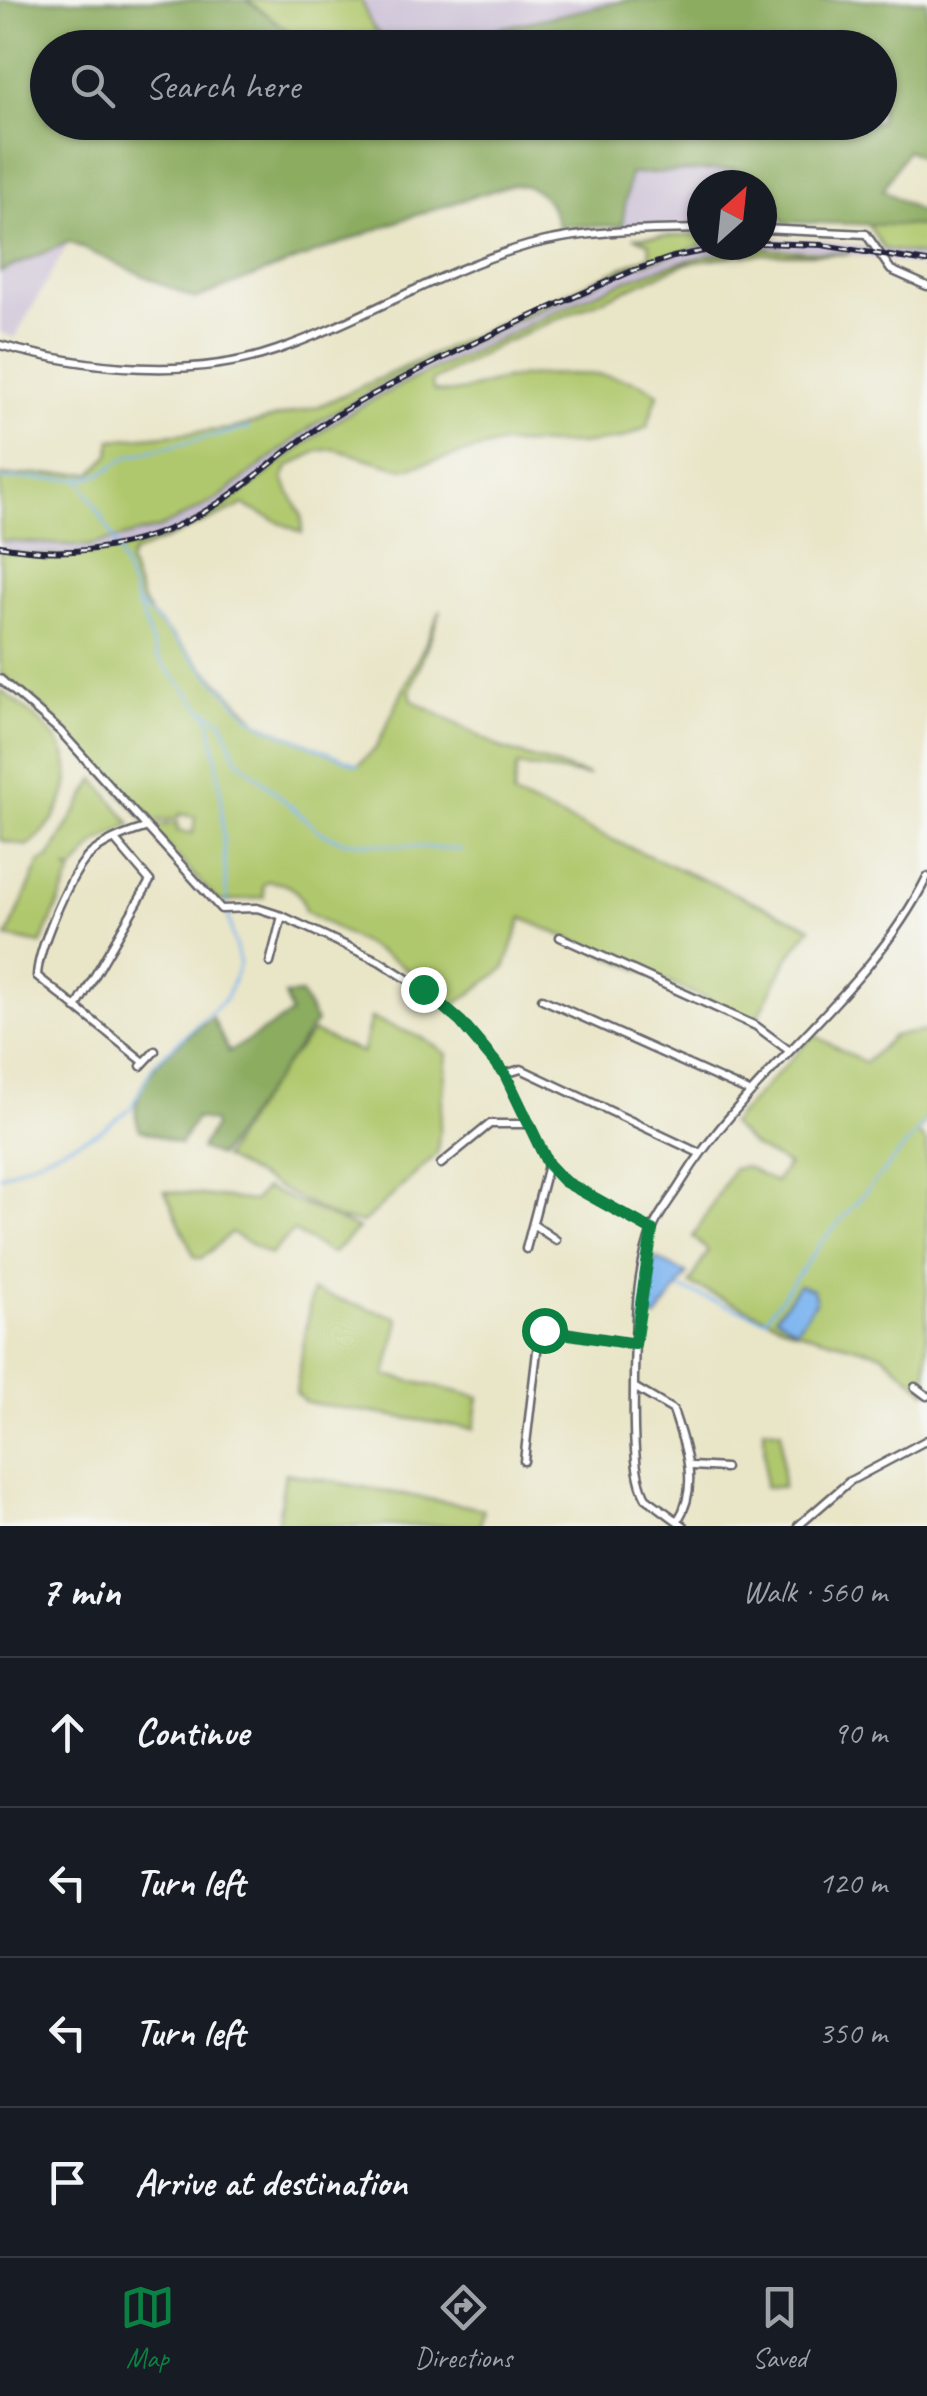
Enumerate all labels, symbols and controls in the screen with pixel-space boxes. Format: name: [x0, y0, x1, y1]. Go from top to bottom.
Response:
search box: [30, 30, 897, 140]
icon: search: [65, 58, 120, 113]
text: Search here: [145, 62, 300, 109]
north arrow: [687, 170, 777, 260]
route end: [401, 967, 447, 1013]
route start: [522, 1308, 568, 1354]
text: 7 min: [40, 1565, 120, 1618]
text: Walk · 560 m: [743, 1571, 887, 1612]
icon: ahead: [40, 1705, 95, 1760]
text: Continue: [135, 1709, 249, 1756]
text: 90 m: [833, 1712, 887, 1753]
icon: left: [40, 1855, 95, 1910]
text: Turn left: [135, 1859, 245, 1906]
text: 120 m: [818, 1862, 887, 1903]
icon: left: [40, 2005, 95, 2060]
text: Turn left: [135, 2009, 245, 2056]
text: 350 m: [818, 2012, 887, 2053]
icon: arrive: [40, 2155, 95, 2210]
text: Arrive at destination: [135, 2159, 407, 2206]
tab: Map: [120, 2280, 175, 2375]
tab: Directions: [415, 2280, 512, 2375]
tab: Saved: [752, 2280, 807, 2375]

